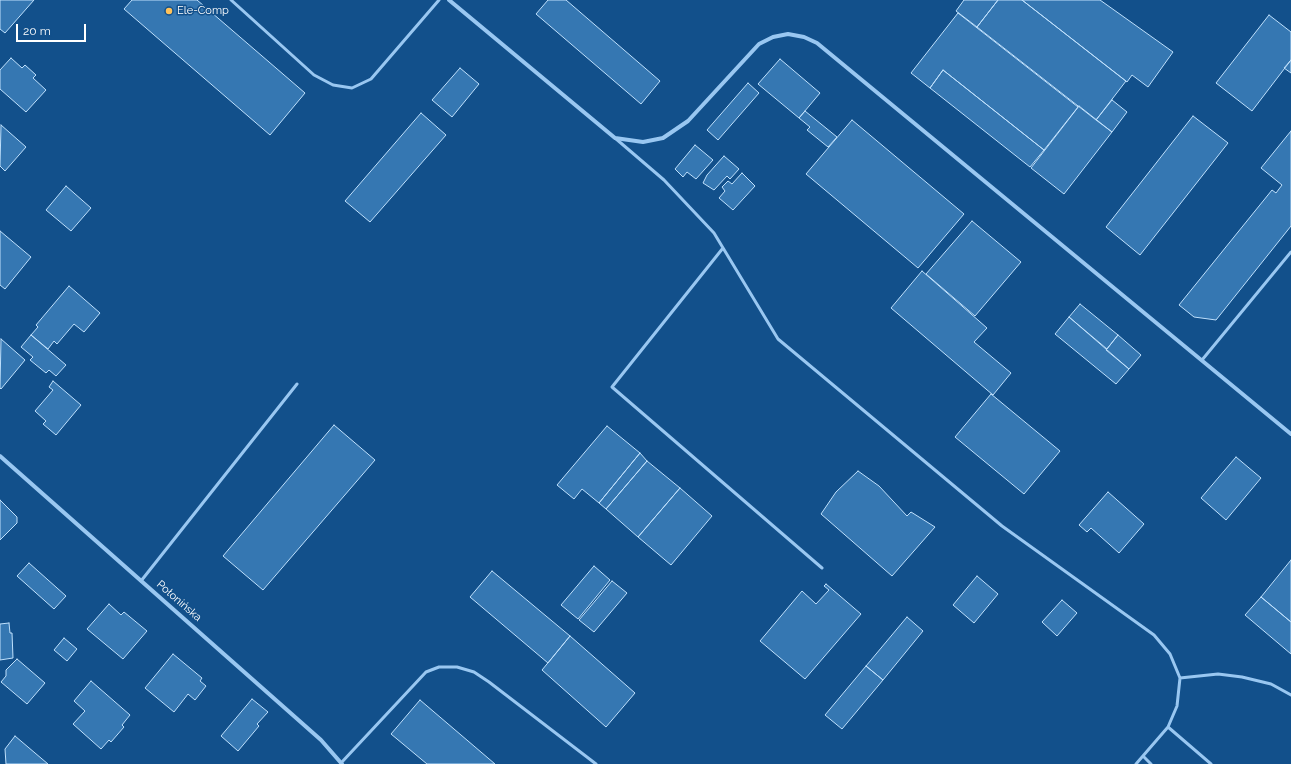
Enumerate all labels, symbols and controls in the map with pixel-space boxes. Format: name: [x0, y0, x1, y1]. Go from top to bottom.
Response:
place label: Ele-Comp: [177, 4, 229, 18]
marker: Ele-Comp: [164, 6, 174, 16]
scale bar: [18, 16, 88, 42]
text: 20 m: [23, 24, 51, 38]
street label: Połonińska: [154, 578, 204, 624]

